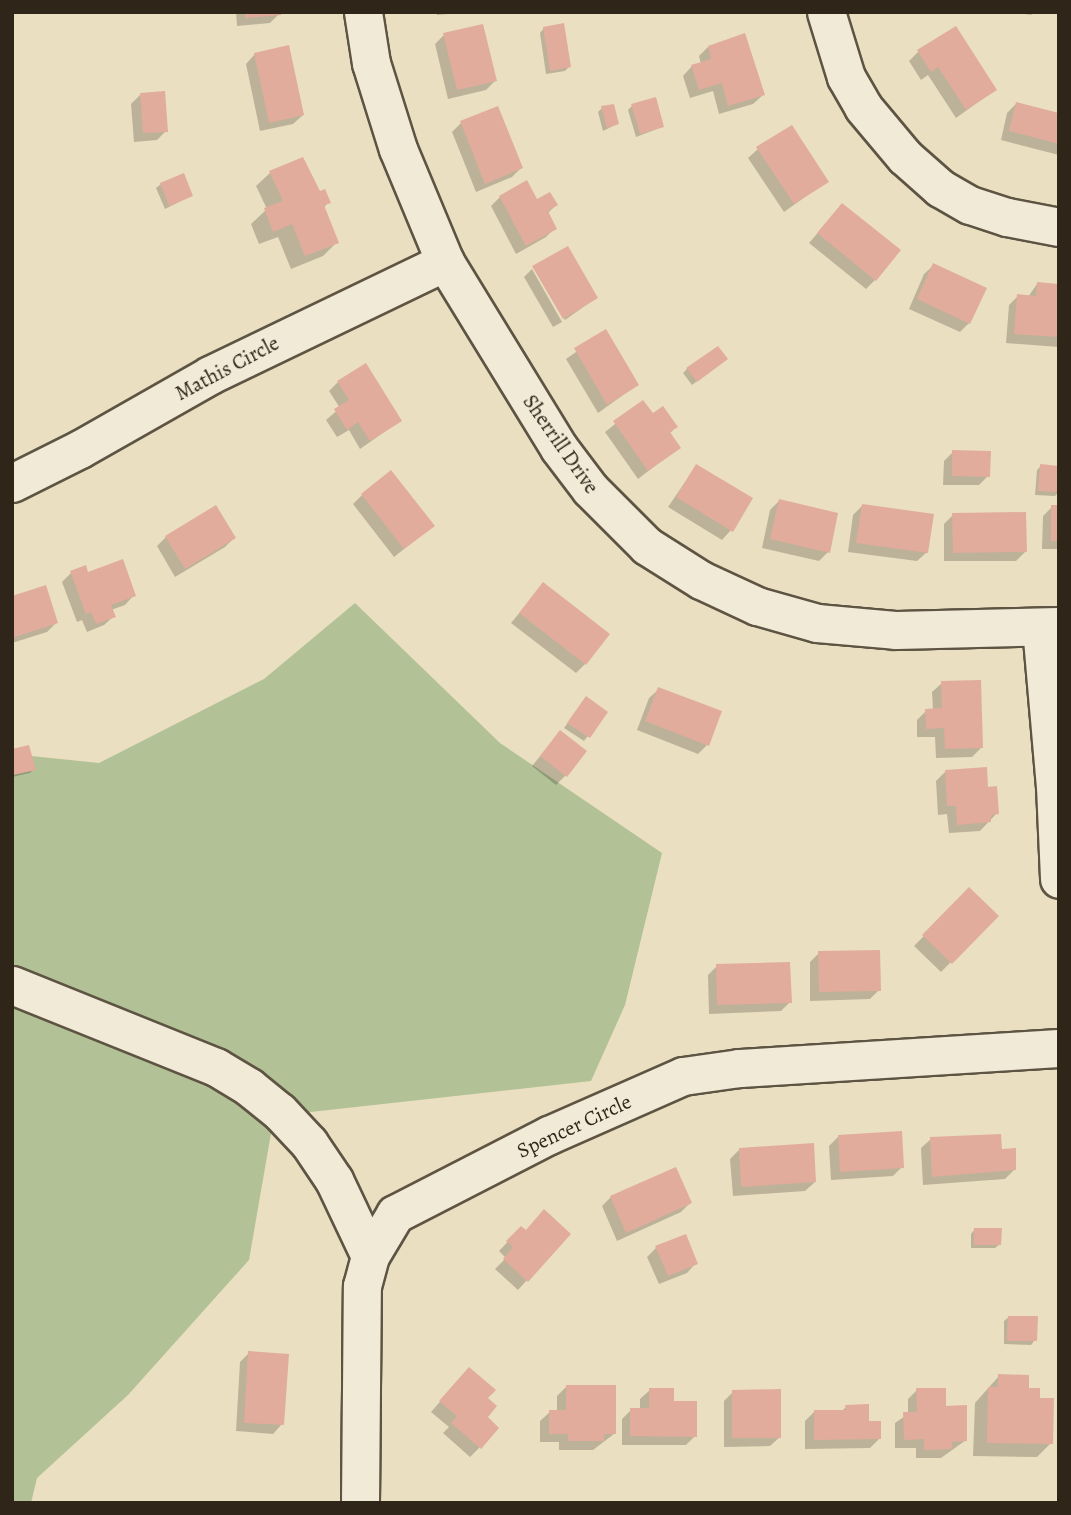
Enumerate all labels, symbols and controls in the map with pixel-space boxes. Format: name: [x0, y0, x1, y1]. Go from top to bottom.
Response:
street label: Mathis Circle: [171, 330, 283, 406]
street label: Sherrill Drive: [518, 390, 604, 498]
street label: Spencer Circle: [513, 1089, 635, 1163]

